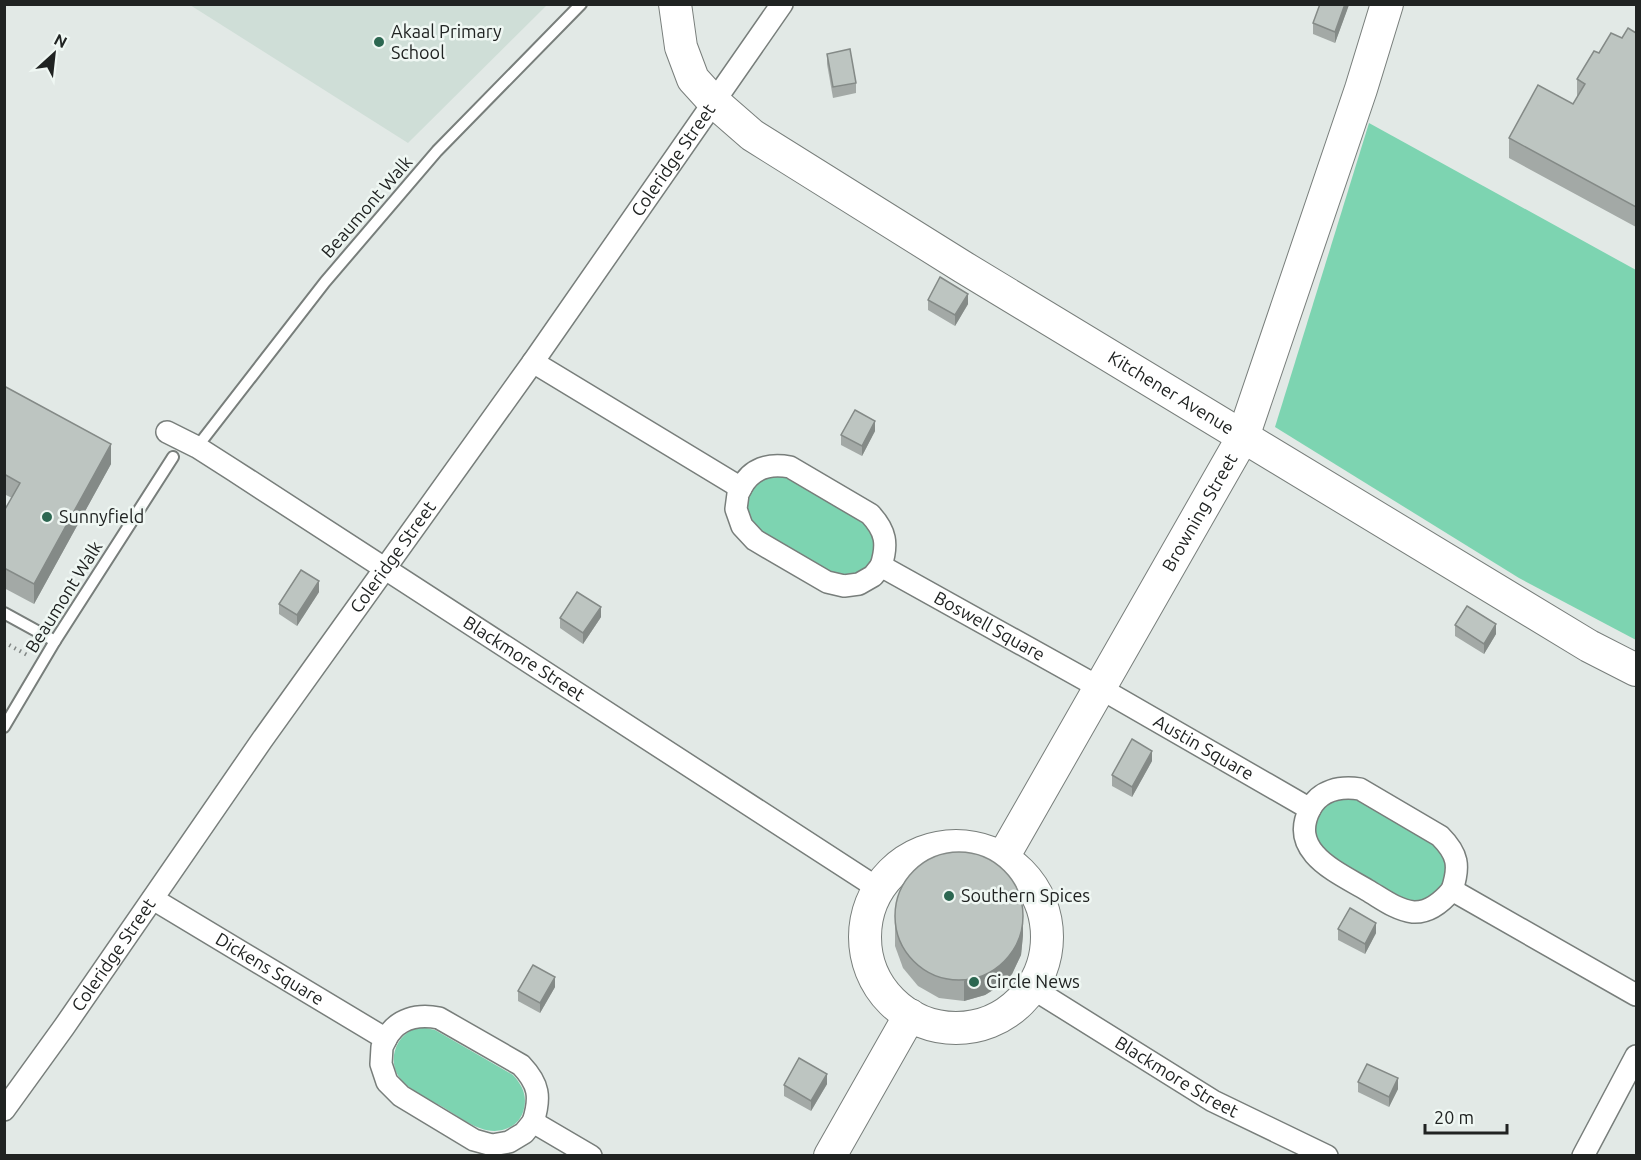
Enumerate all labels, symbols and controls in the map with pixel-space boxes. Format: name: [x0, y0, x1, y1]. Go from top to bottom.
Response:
place label: Akaal Primary School: [391, 21, 502, 62]
north arrow: [24, 24, 84, 84]
text: N: [51, 30, 70, 51]
marker: Akaal Primary School: [372, 35, 386, 49]
street label: Coleridge Street: [626, 99, 719, 220]
street label: Beaumont Walk: [317, 152, 416, 261]
street label: Kitchener Avenue: [1105, 346, 1238, 438]
street label: Browning Street: [1157, 450, 1241, 574]
street label: Coleridge Street: [345, 497, 439, 616]
place label: Sunnyfield: [59, 506, 144, 526]
marker: Sunnyfield: [40, 510, 54, 524]
street label: Beaumont Walk: [21, 537, 105, 656]
street label: Boswell Square: [931, 587, 1049, 664]
street label: Blackmore Street: [460, 611, 589, 704]
street label: Austin Square: [1151, 710, 1257, 783]
place label: Southern Spices: [961, 885, 1090, 905]
marker: Southern Spices: [942, 889, 956, 903]
street label: Coleridge Street: [67, 894, 159, 1015]
street label: Dickens Square: [212, 928, 328, 1008]
place label: Circle News: [986, 971, 1080, 991]
marker: Circle News: [967, 975, 981, 989]
street label: Blackmore Street: [1112, 1032, 1242, 1121]
scale bar: [1425, 1097, 1508, 1135]
text: 20 m: [1434, 1107, 1474, 1127]

